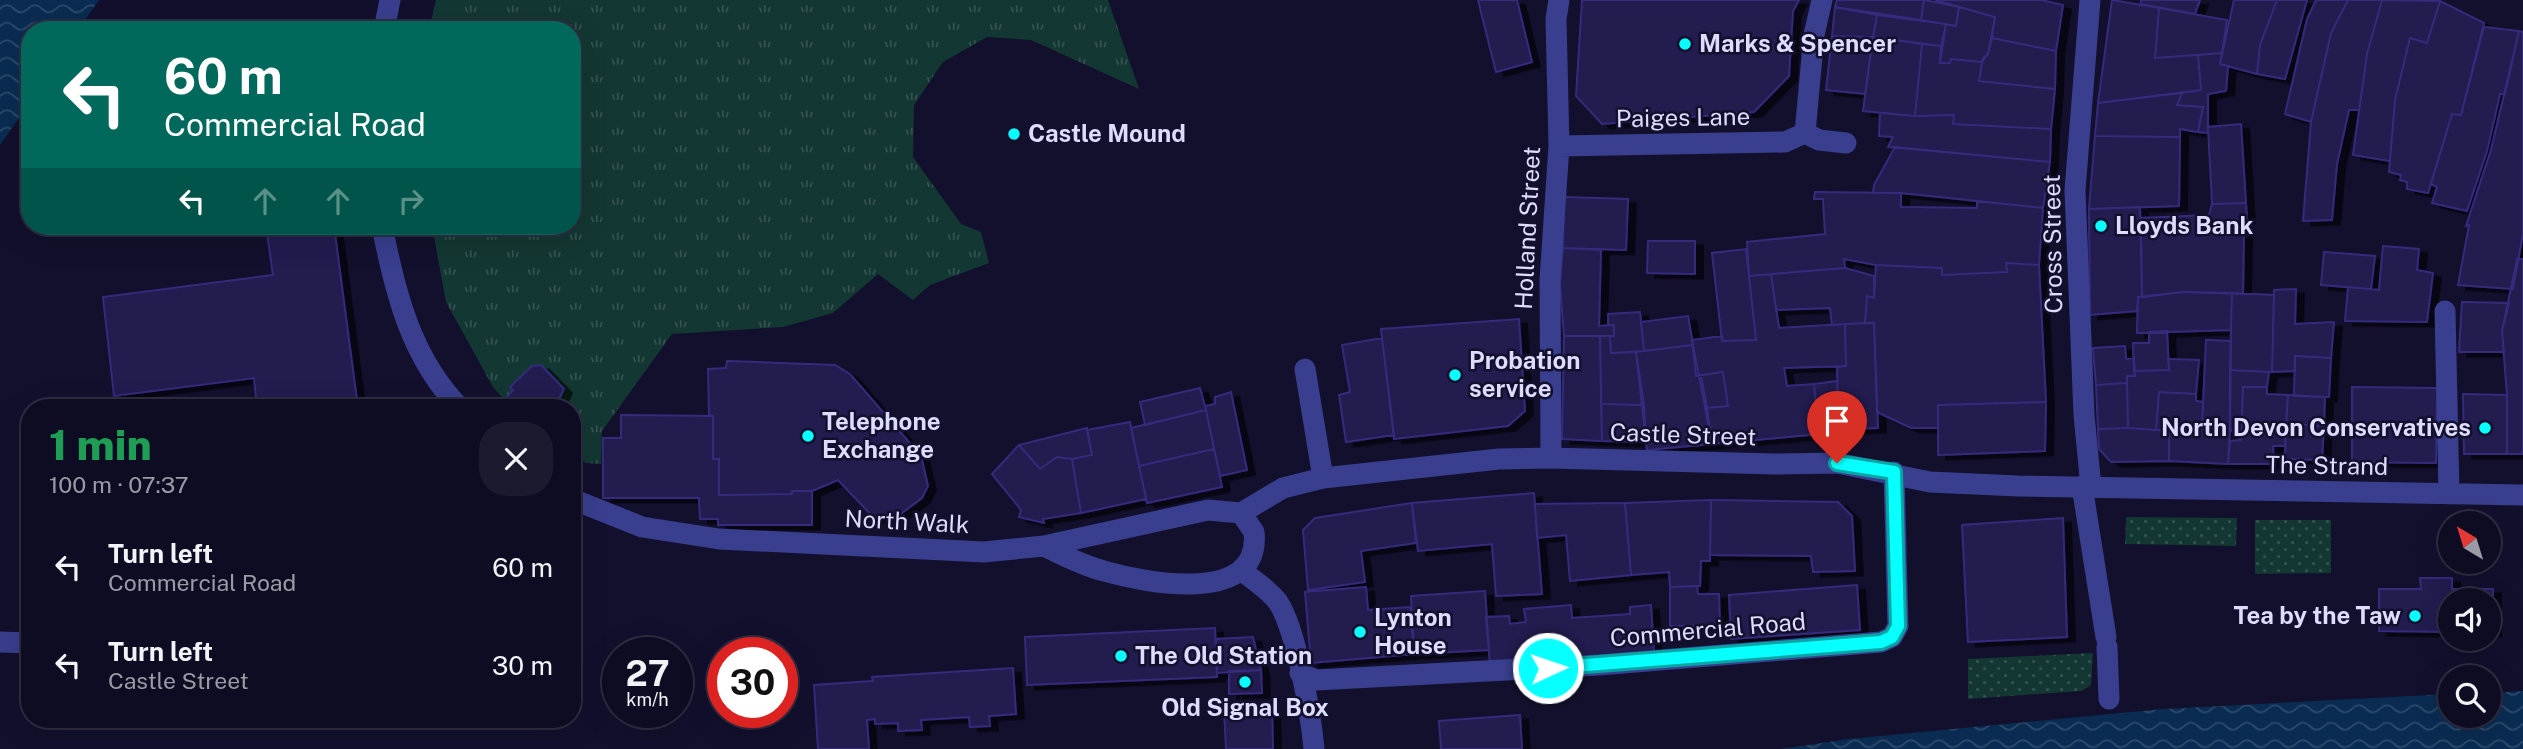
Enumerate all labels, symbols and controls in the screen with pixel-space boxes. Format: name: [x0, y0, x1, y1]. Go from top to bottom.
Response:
place label: Marks & Spencer: [1699, 29, 1896, 57]
marker: Marks & Spencer: [1677, 36, 1693, 52]
text: 60 m: [164, 47, 283, 105]
icon: left: [49, 49, 140, 140]
street label: Paiges Lane: [1616, 102, 1750, 132]
text: Commercial Road: [164, 106, 426, 143]
place label: Castle Mound: [1028, 119, 1186, 147]
marker: Castle Mound: [1006, 126, 1022, 142]
street label: Holland Street: [1509, 146, 1545, 310]
street label: Cross Street: [2037, 174, 2067, 314]
icon: left: [173, 182, 211, 220]
icon: ahead: [246, 182, 284, 220]
icon: ahead: [319, 182, 357, 220]
icon: right: [392, 182, 430, 220]
place label: Lloyds Bank: [2115, 211, 2253, 239]
marker: Lloyds Bank: [2093, 218, 2109, 234]
place label: Probation service: [1469, 346, 1580, 402]
marker: Probation service: [1447, 367, 1463, 383]
pin: [1807, 391, 1867, 463]
icon: arrive: [1818, 402, 1856, 440]
place label: Telephone Exchange: [822, 407, 940, 463]
place label: North Devon Conservatives: [2161, 413, 2471, 441]
street label: Castle Street: [1609, 417, 1757, 451]
text: 1 min: [49, 420, 152, 469]
marker: North Devon Conservatives: [2477, 420, 2493, 436]
button: close: [479, 422, 553, 496]
marker: Telephone Exchange: [800, 428, 816, 444]
street label: The Strand: [2265, 450, 2389, 480]
text: 100 m · 07:37: [49, 471, 189, 498]
street label: North Walk: [844, 504, 970, 538]
north arrow: [2438, 511, 2501, 574]
map controls: [2438, 511, 2501, 728]
text: Turn left: [108, 538, 213, 569]
icon: left: [49, 548, 87, 586]
text: 60 m: [492, 552, 553, 583]
text: Commercial Road: [108, 569, 296, 596]
button: sound: [2438, 588, 2501, 651]
place label: Tea by the Taw: [2233, 601, 2401, 629]
place label: Lynton House: [1374, 603, 1452, 659]
street label: Commercial Road: [1609, 606, 1807, 652]
marker: Tea by the Taw: [2407, 608, 2423, 624]
marker: Lynton House: [1352, 624, 1368, 640]
position arrow: [1511, 631, 1585, 705]
text: Turn left: [108, 636, 213, 667]
speed limit sign: 30: [707, 637, 798, 728]
place label: The Old Station: [1135, 641, 1312, 669]
icon: left: [49, 646, 87, 684]
marker: The Old Station: [1113, 648, 1129, 664]
text: 30 m: [492, 650, 553, 681]
text: 27: [625, 653, 670, 694]
button: search: [2438, 665, 2501, 728]
text: Castle Street: [108, 667, 249, 694]
marker: Old Signal Box: [1237, 674, 1253, 690]
text: km/h: [626, 689, 669, 710]
place label: Old Signal Box: [1161, 693, 1329, 721]

